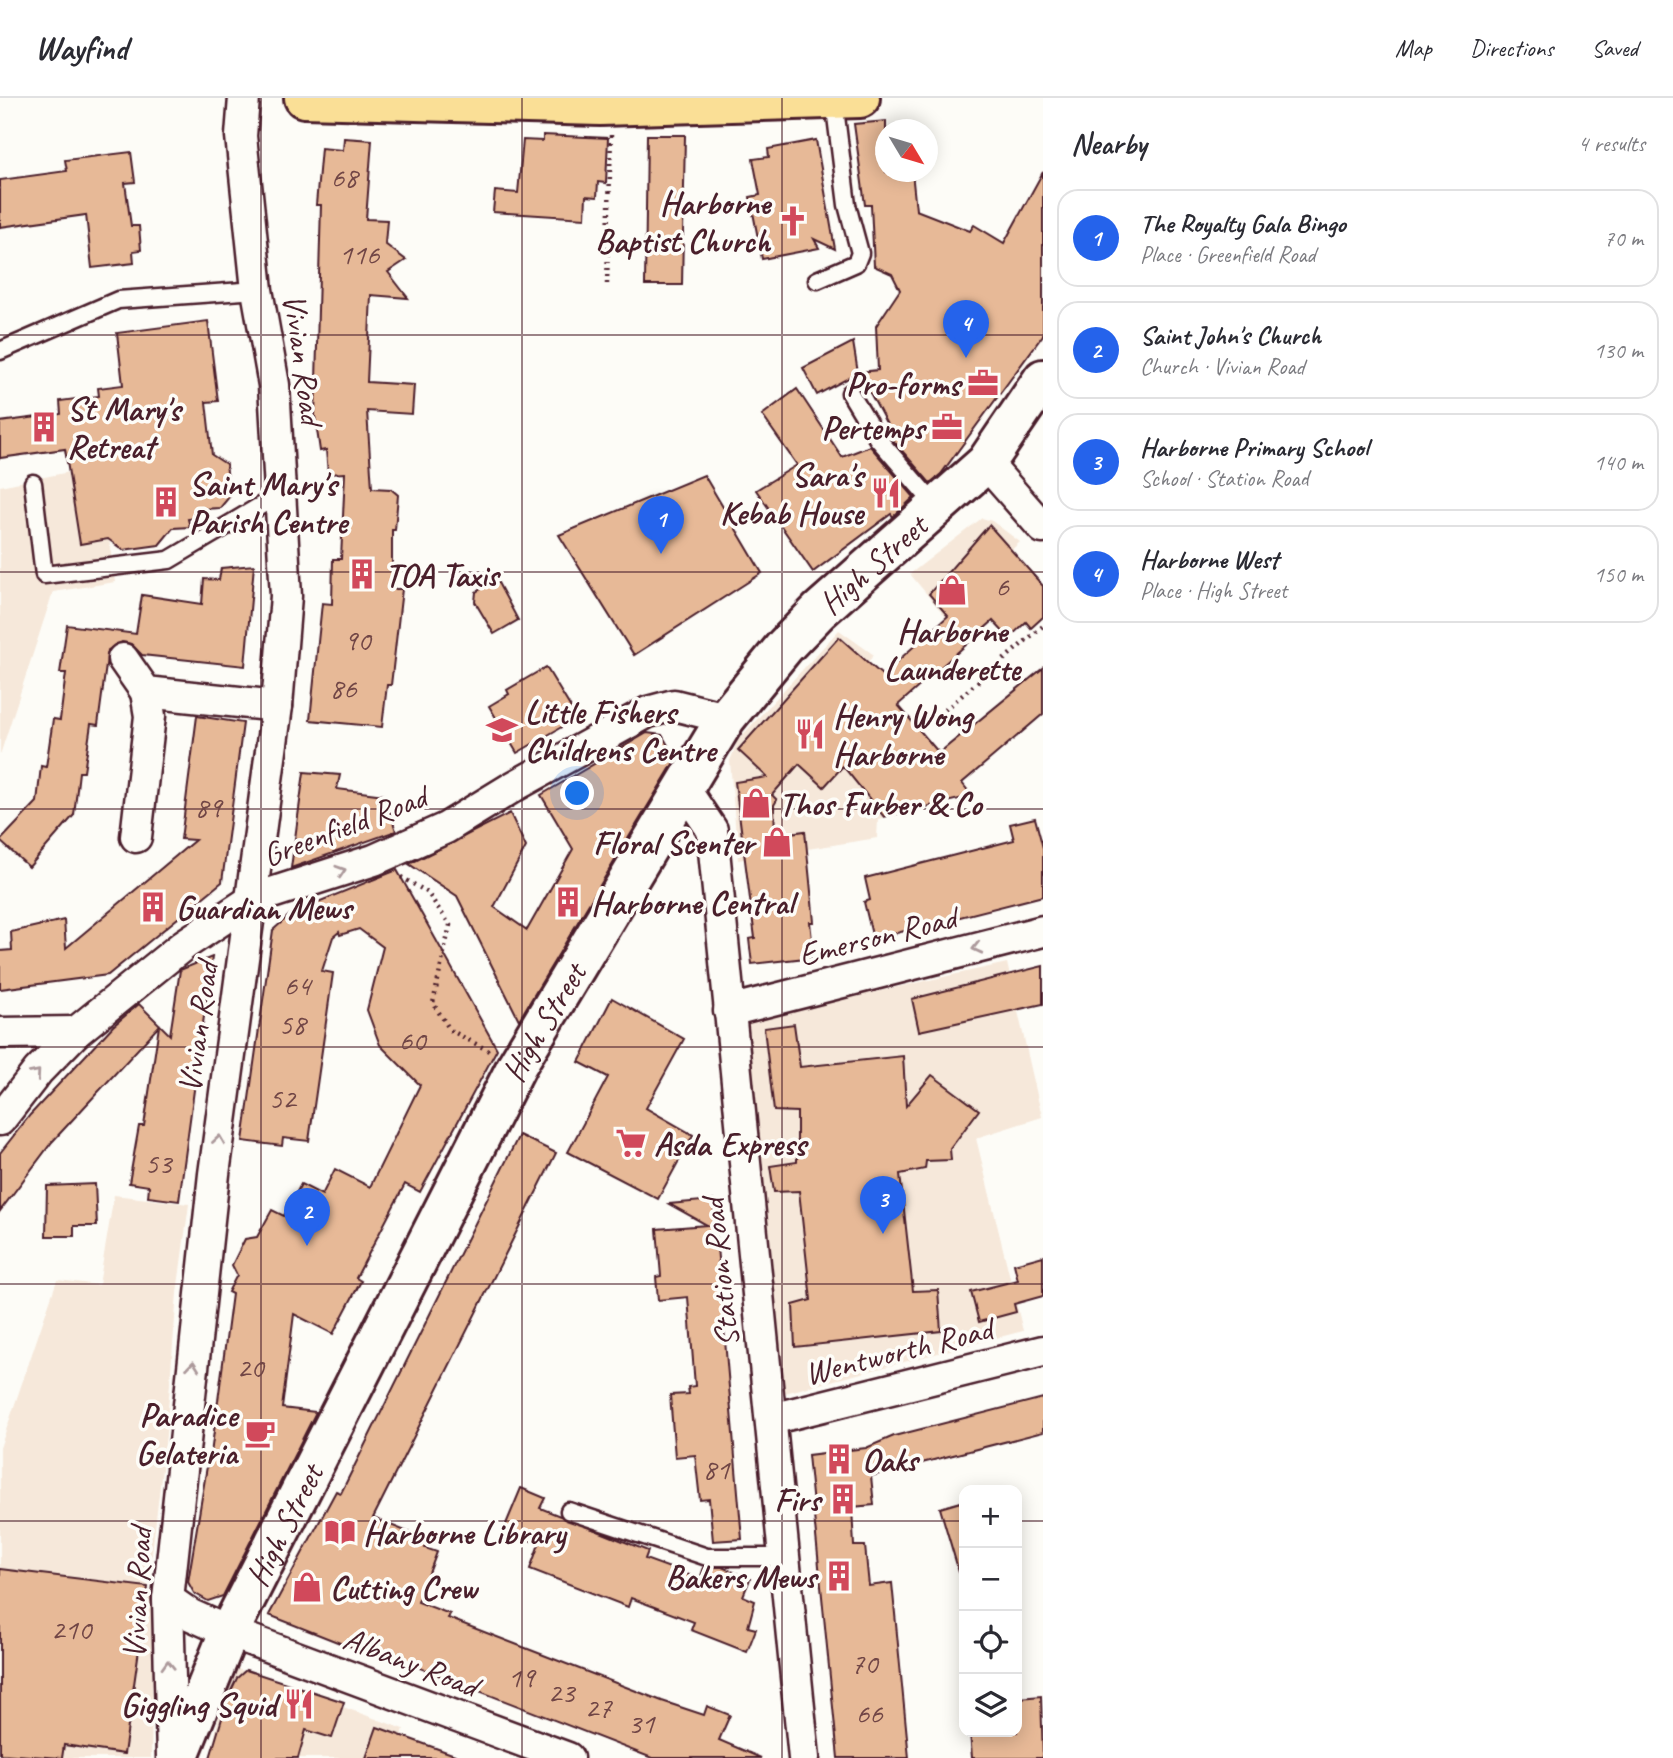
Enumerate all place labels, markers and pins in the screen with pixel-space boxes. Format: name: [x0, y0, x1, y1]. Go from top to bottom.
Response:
place label: Harborne Baptist Church: [595, 182, 773, 262]
church icon: Harborne Baptist Church: [776, 204, 810, 238]
pin: 4: [943, 300, 989, 358]
place label: Pro-forms: [846, 363, 963, 405]
office icon: Pro-forms: [966, 366, 1000, 400]
place label: St Mary's Retreat: [67, 388, 184, 468]
place label: Pertemps: [822, 407, 927, 449]
building icon: St Mary's Retreat: [27, 410, 61, 444]
office icon: Pertemps: [930, 410, 964, 444]
place label: Sara's Kebab House: [720, 454, 866, 534]
place label: Saint Mary's Parish Centre: [189, 463, 350, 543]
restaurant icon: Sara's Kebab House: [869, 476, 903, 510]
building icon: Saint Mary's Parish Centre: [149, 485, 183, 519]
pin: 1: [638, 496, 684, 554]
place label: TOA Taxis: [385, 554, 502, 596]
building icon: TOA Taxis: [345, 557, 379, 591]
shop icon: Harborne Launderette: [935, 573, 969, 607]
place label: Harborne Launderette: [884, 610, 1023, 690]
place label: Little Fishers Childrens Centre: [525, 691, 718, 771]
place label: Henry Wong Harborne: [833, 695, 975, 775]
school or university icon: Little Fishers Childrens Centre: [485, 713, 519, 747]
restaurant icon: Henry Wong Harborne: [793, 717, 827, 751]
place label: Thos Furber & Co: [779, 783, 984, 825]
shop icon: Thos Furber & Co: [739, 786, 773, 820]
place label: Floral Scenter: [593, 822, 758, 864]
shop icon: Floral Scenter: [760, 825, 794, 859]
place label: Harborne Central: [591, 882, 799, 924]
building icon: Harborne Central: [551, 885, 585, 919]
place label: Guardian Mews: [176, 887, 355, 929]
building icon: Guardian Mews: [136, 890, 170, 924]
place label: Asda Express: [654, 1123, 809, 1165]
supermarket icon: Asda Express: [614, 1126, 648, 1160]
pin: 3: [860, 1176, 906, 1234]
pin: 2: [284, 1188, 330, 1246]
place label: Paradice Gelateria: [136, 1394, 240, 1474]
cafe icon: Paradice Gelateria: [243, 1416, 277, 1450]
place label: Oaks: [862, 1439, 921, 1481]
building icon: Oaks: [822, 1442, 856, 1476]
place label: Firs: [774, 1479, 823, 1521]
building icon: Firs: [826, 1482, 860, 1516]
place label: Harborne Library: [363, 1512, 568, 1554]
library icon: Harborne Library: [323, 1515, 357, 1549]
place label: Bakers Mews: [666, 1556, 819, 1598]
building icon: Bakers Mews: [822, 1559, 856, 1593]
place label: Cutting Crew: [330, 1567, 480, 1609]
shop icon: Cutting Crew: [290, 1570, 324, 1604]
place label: Giggling Squid: [121, 1684, 282, 1726]
restaurant icon: Giggling Squid: [282, 1687, 316, 1721]

